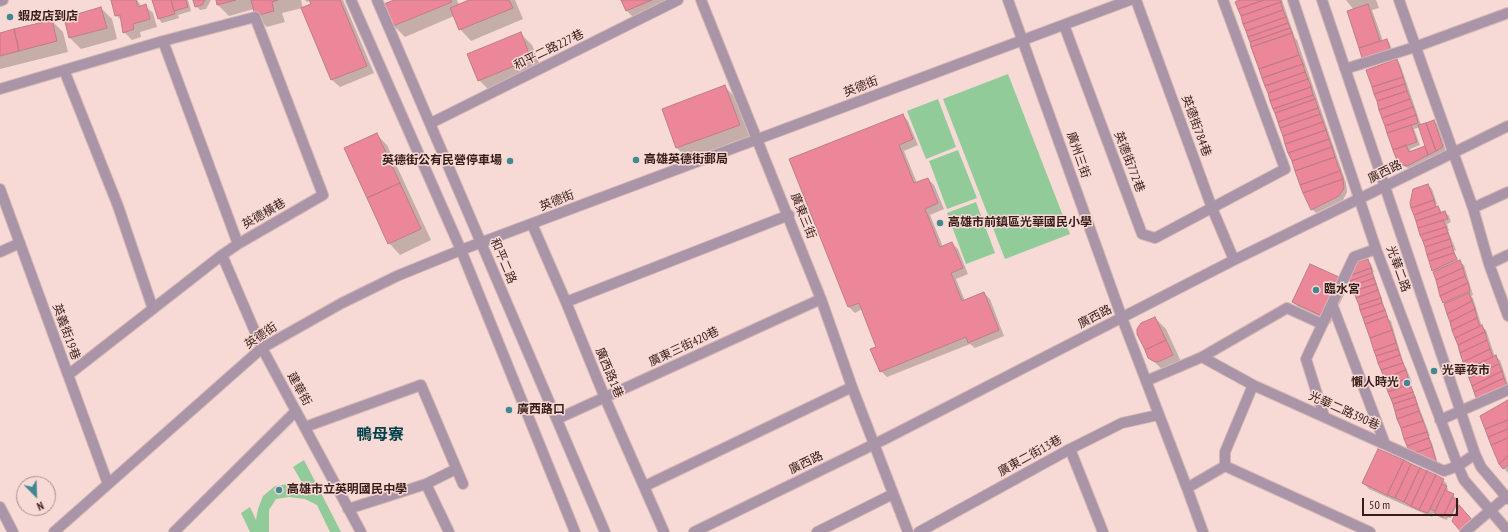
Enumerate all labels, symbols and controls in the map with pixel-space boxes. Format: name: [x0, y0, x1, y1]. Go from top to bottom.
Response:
place label: 蝦皮店到店: [18, 10, 78, 24]
marker: 蝦皮店到店: [5, 12, 15, 22]
street label: 和平二路227巷: [512, 27, 586, 73]
street label: 英德街: [842, 74, 880, 100]
street label: 英德街784巷: [1178, 93, 1214, 159]
street label: 英德街772巷: [1111, 129, 1147, 195]
street label: 廣州三街: [1063, 130, 1093, 180]
place label: 高雄英德街郵局: [644, 153, 728, 167]
place label: 英德街公有民營停車場: [382, 154, 502, 168]
marker: 高雄英德街郵局: [631, 155, 641, 165]
marker: 英德街公有民營停車場: [505, 156, 515, 166]
street label: 廣西路: [1366, 158, 1404, 186]
street label: 英德街: [538, 188, 576, 214]
street label: 廣東三街: [787, 191, 819, 241]
street label: 英德橫巷: [240, 196, 288, 232]
place label: 高雄市前鎮區光華國民小學: [948, 216, 1092, 230]
marker: 高雄市前鎮區光華國民小學: [935, 218, 945, 228]
street label: 和平二路: [487, 236, 519, 286]
street label: 光華二路: [1383, 244, 1413, 294]
place label: 臨水宮: [1324, 283, 1360, 297]
marker: 臨水宮: [1311, 285, 1321, 295]
street label: 英義街19巷: [49, 302, 83, 362]
street label: 廣西路: [1076, 302, 1114, 332]
street label: 英德街: [242, 320, 280, 352]
street label: 廣東三街420巷: [646, 324, 722, 370]
street label: 廣西路1巷: [592, 346, 626, 400]
place label: 光華夜市: [1442, 364, 1490, 378]
marker: 光華夜市: [1429, 366, 1439, 376]
street label: 建華街: [284, 370, 314, 408]
place label: 懶人時光: [1351, 376, 1399, 390]
marker: 懶人時光: [1402, 378, 1412, 388]
street label: 光華二路390巷: [1306, 389, 1382, 433]
place label: 廣西路口: [517, 403, 565, 417]
marker: 廣西路口: [504, 405, 514, 415]
district label: 鴨母寮: [356, 425, 404, 445]
street label: 廣東二街13巷: [996, 433, 1064, 479]
street label: 廣西路: [787, 449, 825, 477]
north arrow: [16, 476, 56, 516]
place label: 高雄市立英明國民中學: [287, 483, 407, 497]
marker: 高雄市立英明國民中學: [274, 485, 284, 495]
scale bar: [1364, 490, 1460, 516]
text: 50 m: [1369, 497, 1390, 512]
text: N: [35, 499, 46, 514]

